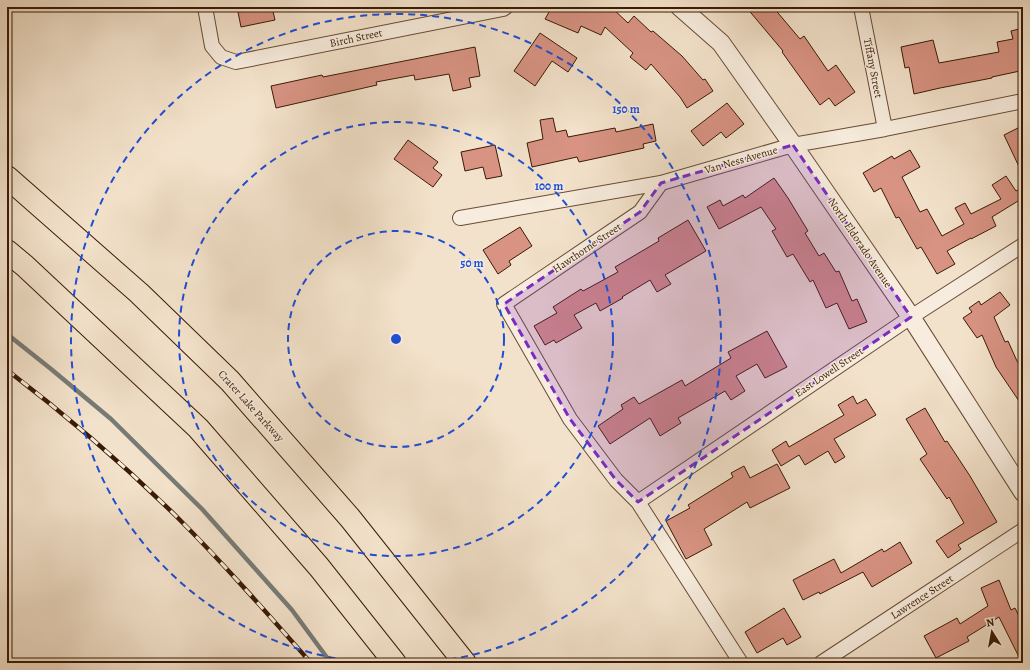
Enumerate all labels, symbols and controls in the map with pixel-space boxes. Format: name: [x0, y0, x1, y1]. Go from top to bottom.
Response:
street label: Birch Street: [328, 25, 384, 51]
street label: Tiffany Street: [860, 37, 886, 100]
text: 150 m: [612, 101, 640, 117]
street label: Van Ness Avenue: [702, 142, 779, 178]
text: 100 m: [535, 178, 563, 194]
street label: North Eldorado Avenue: [824, 195, 896, 291]
street label: Hawthorne Street: [550, 219, 625, 277]
text: 50 m: [460, 255, 484, 271]
centre of rings: [389, 332, 403, 346]
street label: East Lowell Street: [792, 343, 867, 400]
street label: Crater Lake Parkway: [215, 367, 287, 445]
street label: Lawrence Street: [888, 571, 957, 623]
north arrow: [972, 612, 1012, 652]
text: N: [985, 615, 996, 631]

